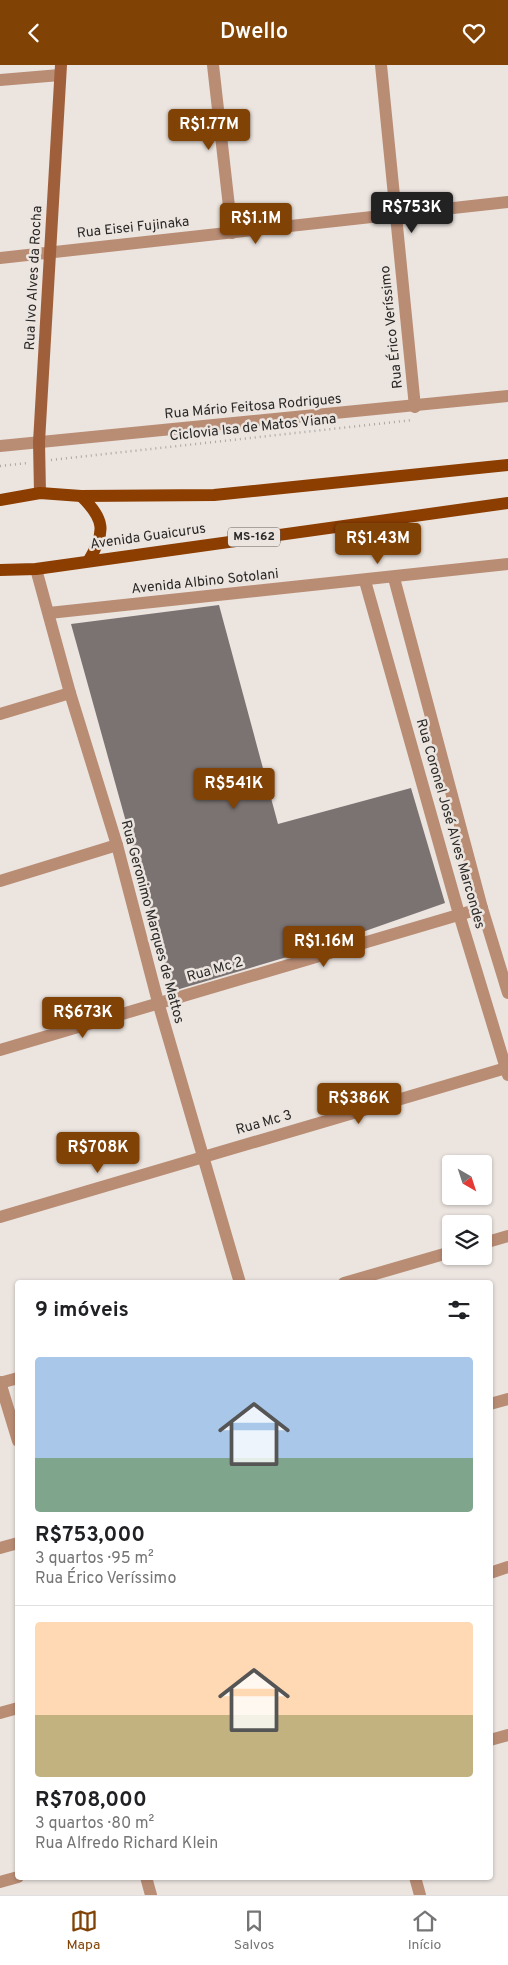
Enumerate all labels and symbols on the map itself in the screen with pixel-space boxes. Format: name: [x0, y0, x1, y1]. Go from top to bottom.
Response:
pin: R$1.77M: [163, 109, 255, 151]
pin: R$753K: [371, 191, 453, 234]
pin: R$1.1M: [215, 203, 297, 245]
street label: Rua Ivo Alves da Rocha: [22, 205, 46, 351]
street label: Rua Eisei Fujinaka: [76, 214, 190, 242]
street label: Rua Érico Veríssimo: [376, 264, 407, 389]
street label: Rua Mário Feitosa Rodrigues: [164, 391, 342, 423]
street label: Ciclovia Isa de Matos Viana: [169, 411, 337, 445]
street label: Avenida Guaicurus: [89, 520, 207, 554]
pin: R$1.43M: [332, 523, 424, 565]
road number: MS-162: [228, 527, 280, 547]
street label: Avenida Albino Sotolani: [130, 566, 280, 598]
street label: Rua Coronel José Alves Marcondes: [412, 717, 488, 931]
pin: R$541K: [193, 767, 275, 810]
street label: Rua Geronimo Marques de Mattos: [117, 818, 187, 1026]
pin: R$1.16M: [278, 925, 370, 968]
street label: Rua Mc 2: [185, 954, 245, 986]
pin: R$673K: [42, 997, 124, 1039]
pin: R$386K: [318, 1083, 400, 1125]
street label: Rua Mc 3: [234, 1107, 294, 1139]
pin: R$708K: [57, 1131, 139, 1174]
north arrow: [442, 1155, 492, 1205]

